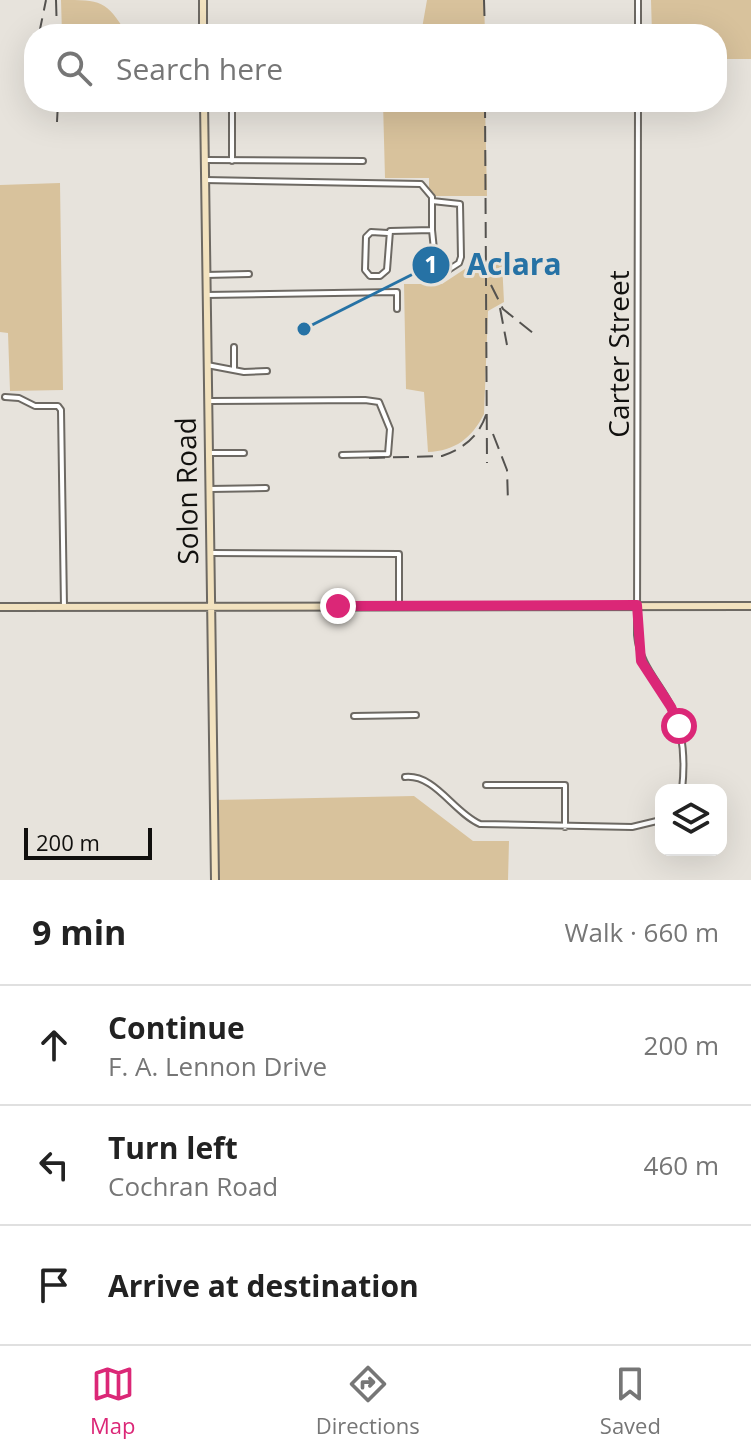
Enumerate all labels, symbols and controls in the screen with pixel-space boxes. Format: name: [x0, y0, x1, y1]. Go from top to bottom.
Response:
search box: [24, 24, 727, 112]
icon: search: [52, 46, 96, 90]
text: Search here: [116, 48, 283, 89]
callout: Aclara: [411, 238, 578, 292]
text: Aclara: [466, 243, 562, 284]
text: 1: [424, 247, 438, 280]
street label: Carter Street: [599, 270, 637, 438]
street label: Solon Road: [166, 417, 206, 565]
route end: [320, 588, 356, 624]
route start: [661, 708, 697, 744]
map controls: [655, 784, 727, 856]
button: layers: [655, 784, 727, 856]
scale bar: [24, 824, 152, 860]
text: 200 m: [36, 827, 100, 857]
text: 9 min: [32, 909, 126, 955]
text: Walk · 660 m: [565, 914, 719, 950]
text: Continue: [108, 1007, 245, 1048]
icon: ahead: [32, 1023, 76, 1067]
text: 200 m: [644, 1027, 719, 1063]
text: F. A. Lennon Drive: [108, 1048, 327, 1084]
text: Turn left: [108, 1127, 238, 1168]
icon: left: [32, 1143, 76, 1187]
text: 460 m: [644, 1147, 719, 1183]
text: Cochran Road: [108, 1168, 278, 1204]
icon: arrive: [32, 1263, 76, 1307]
text: Arrive at destination: [108, 1265, 419, 1306]
tab: Map: [90, 1362, 136, 1440]
tab: Directions: [316, 1362, 420, 1440]
tab: Saved: [600, 1362, 661, 1440]

